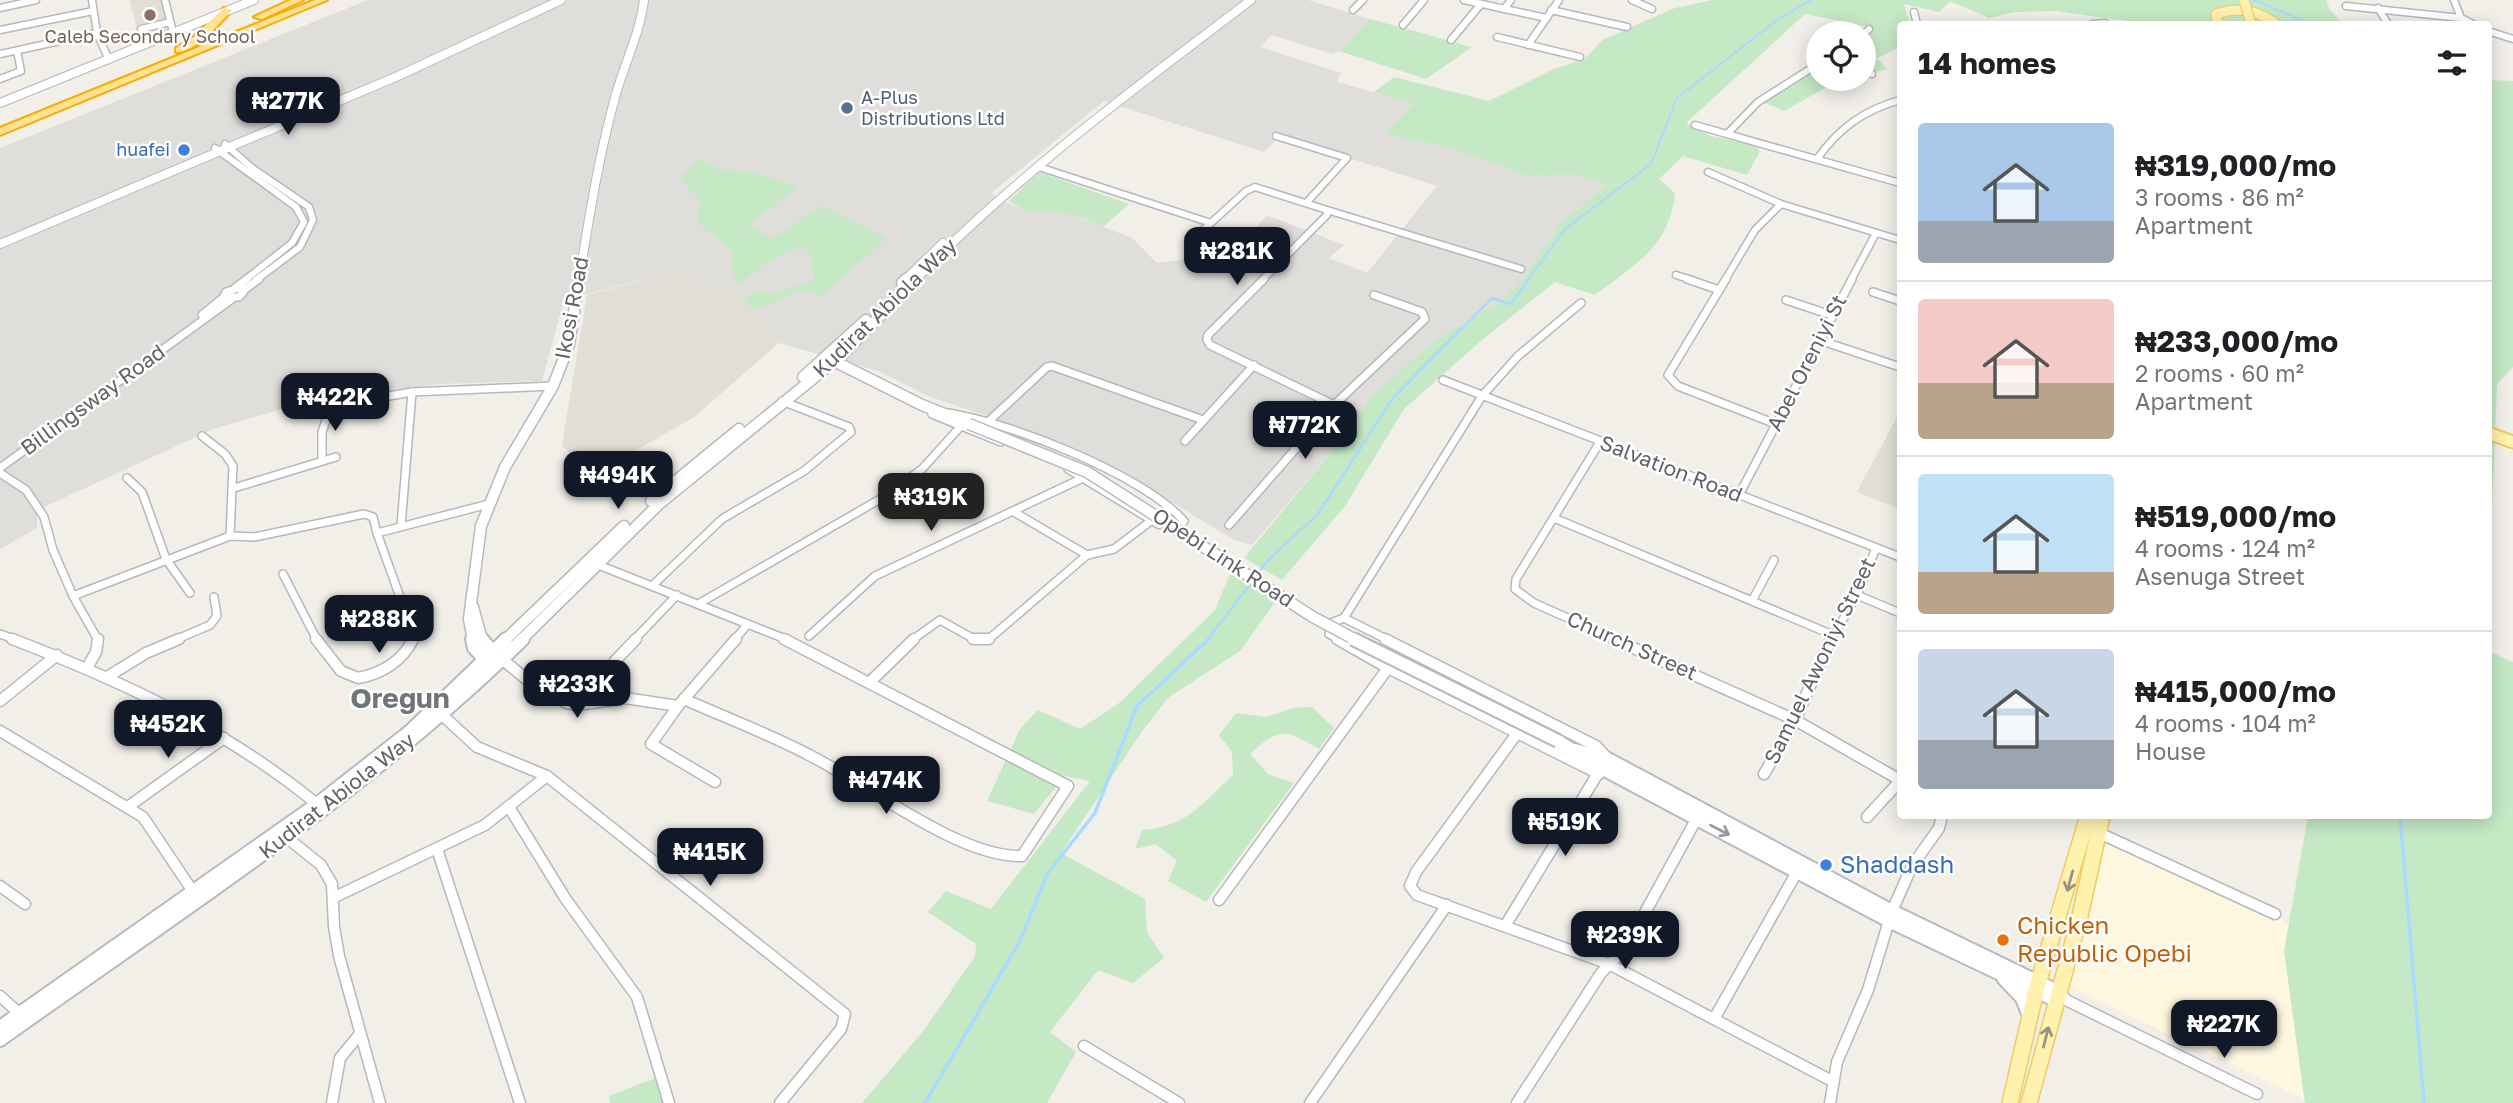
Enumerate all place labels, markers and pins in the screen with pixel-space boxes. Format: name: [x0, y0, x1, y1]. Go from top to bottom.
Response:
marker: Caleb Secondary School: [142, 7, 158, 23]
place label: Caleb Secondary School: [45, 25, 256, 47]
pin: ₦277K: [239, 78, 337, 137]
place label: A-Plus Distributions Ltd: [861, 86, 1005, 129]
marker: A-Plus Distributions Ltd: [839, 100, 855, 116]
place label: huafei: [116, 138, 170, 160]
marker: huafei: [176, 142, 192, 158]
pin: ₦281K: [1188, 228, 1286, 287]
pin: ₦422K: [286, 374, 384, 433]
pin: ₦772K: [1256, 402, 1354, 461]
pin: ₦494K: [569, 452, 667, 511]
pin: ₦319K: [882, 474, 980, 533]
pin: ₦288K: [330, 596, 428, 655]
pin: ₦233K: [528, 660, 626, 720]
pin: ₦452K: [119, 700, 217, 760]
pin: ₦474K: [837, 756, 935, 816]
pin: ₦519K: [1516, 798, 1614, 858]
pin: ₦415K: [661, 828, 759, 888]
place label: Shaddash: [1840, 849, 1954, 878]
marker: Shaddash: [1818, 857, 1834, 873]
place label: Chicken Republic Opebi: [2017, 910, 2192, 967]
pin: ₦239K: [1576, 912, 1674, 971]
marker: Chicken Republic Opebi: [1995, 932, 2011, 948]
pin: ₦227K: [2175, 1000, 2273, 1060]

